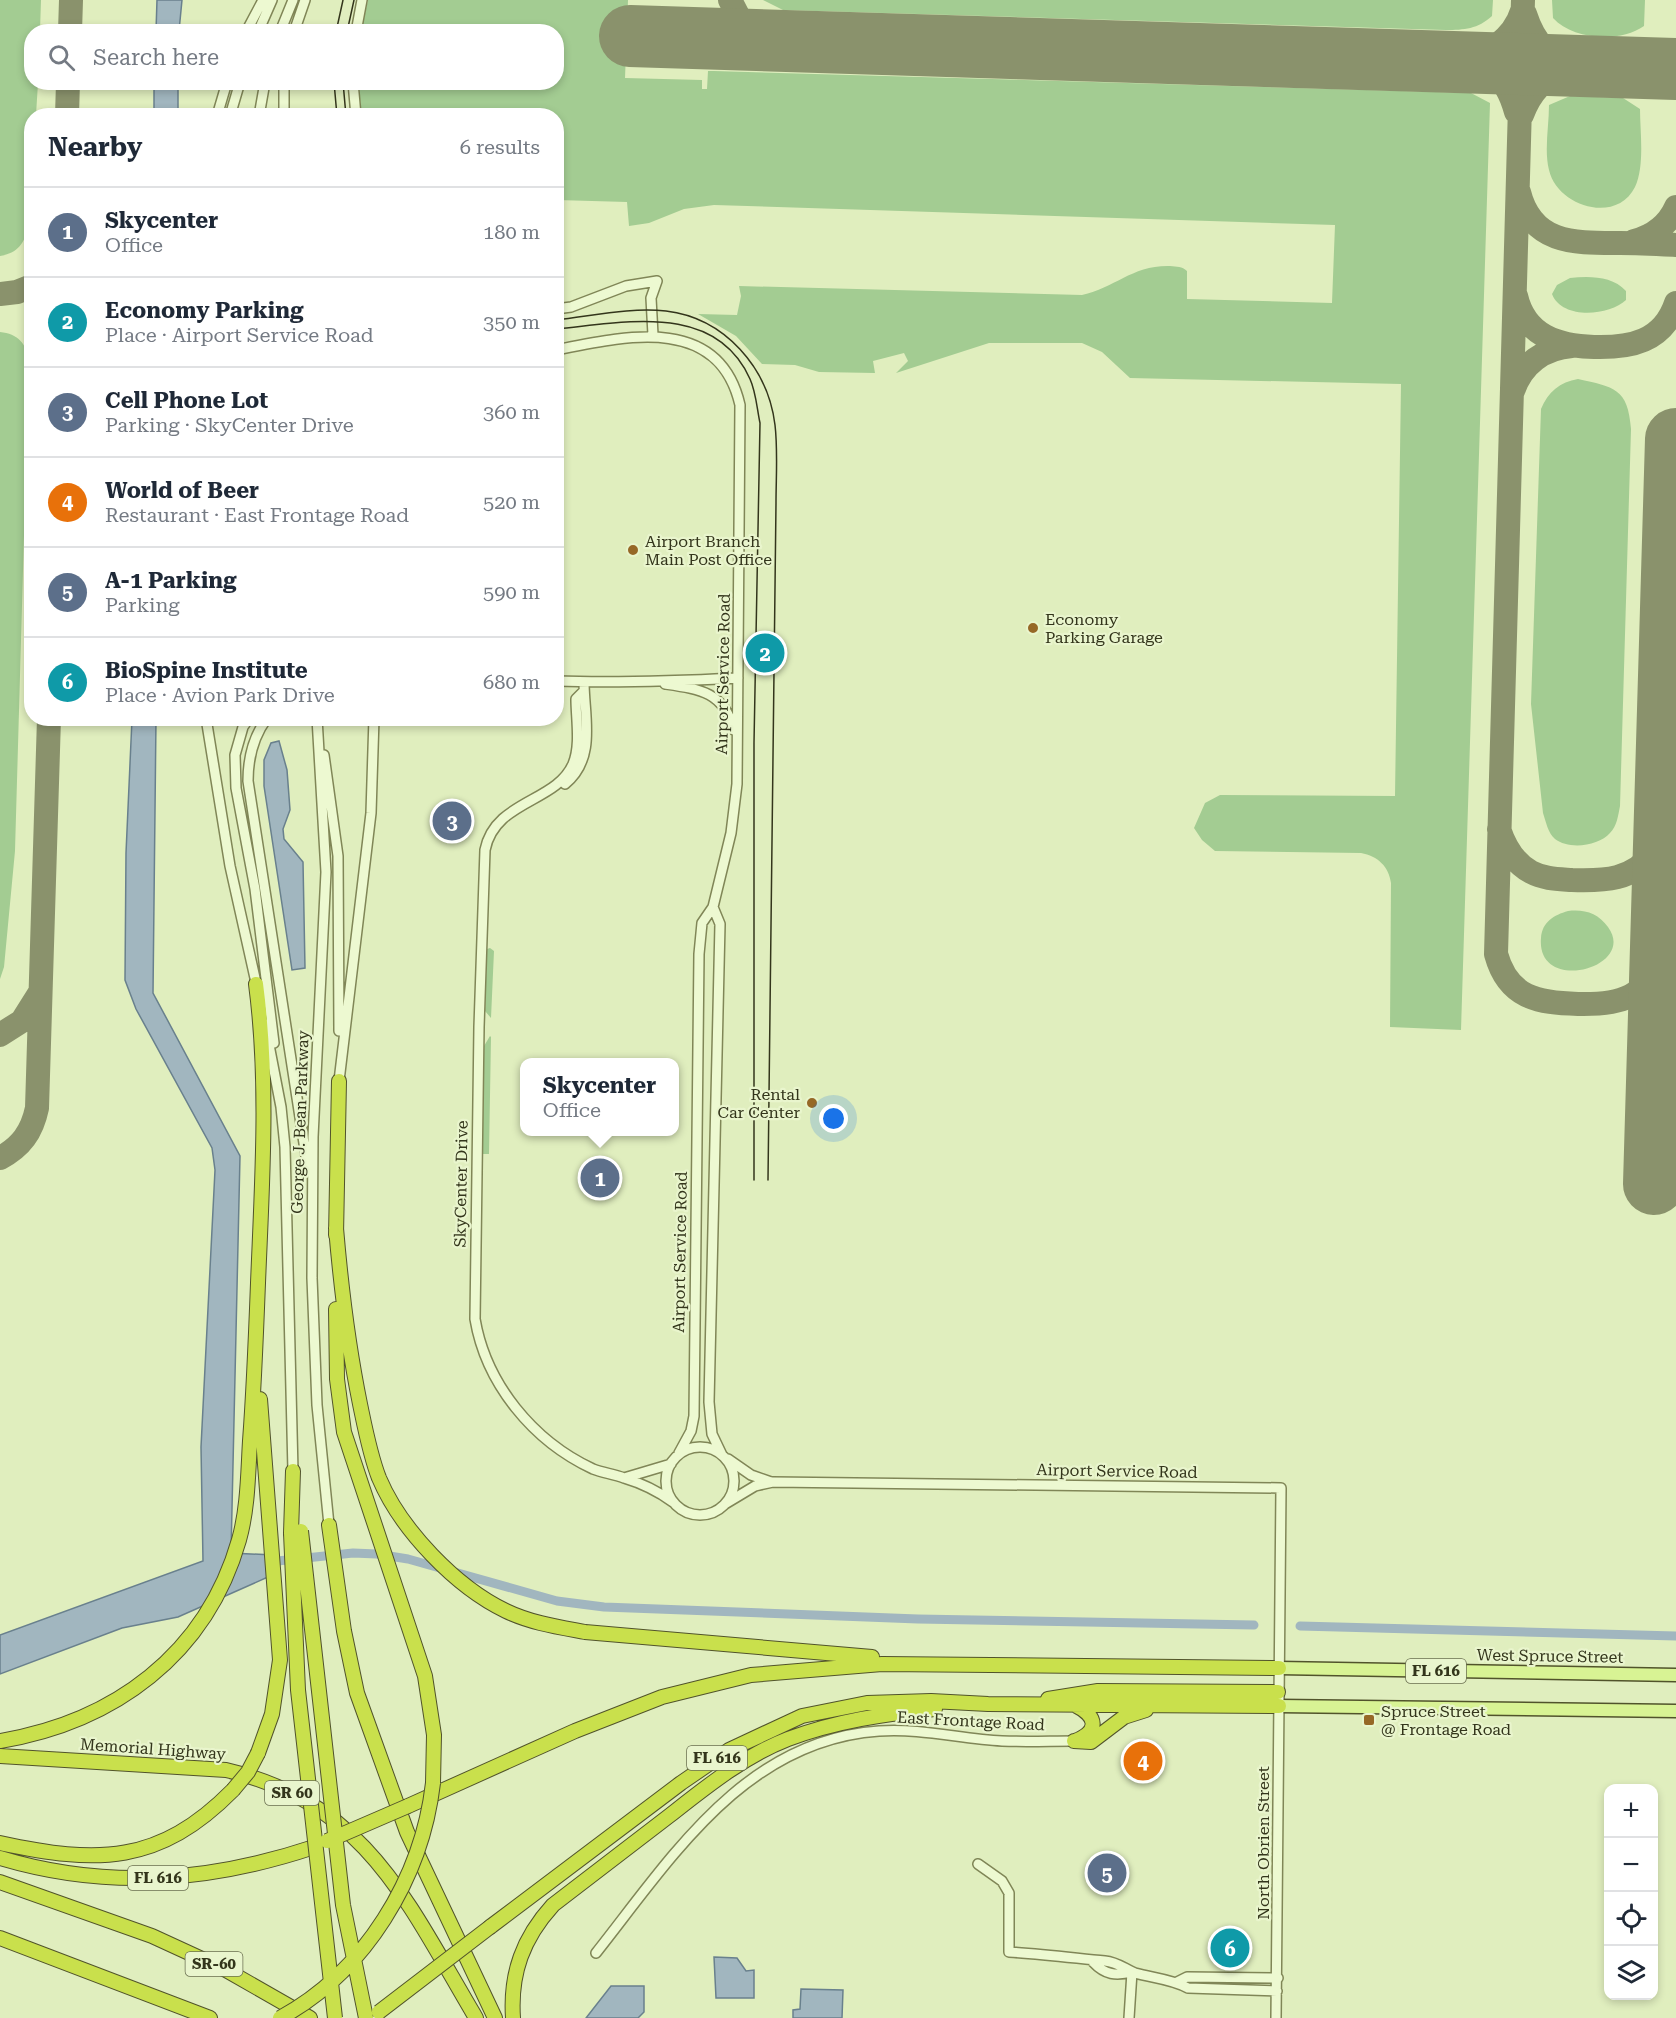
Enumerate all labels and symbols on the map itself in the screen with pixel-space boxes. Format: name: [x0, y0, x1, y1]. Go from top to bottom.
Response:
place label: Airport Branch Main Post Office: [645, 532, 772, 569]
marker: Airport Branch Main Post Office: [626, 543, 640, 557]
street label: Airport Service Road: [712, 593, 734, 755]
place label: Economy Parking Garage: [1045, 610, 1163, 647]
marker: Economy Parking Garage: [1026, 621, 1040, 635]
pin: 2: [746, 630, 784, 676]
pin: 3: [432, 798, 472, 844]
street label: George J. Bean Parkway: [287, 1029, 313, 1214]
place label: Rental Car Center: [717, 1085, 800, 1122]
marker: Rental Car Center: [805, 1096, 819, 1110]
your location: [819, 1104, 848, 1133]
street label: SkyCenter Drive: [450, 1120, 472, 1248]
pin: 1: [580, 1156, 620, 1200]
street label: Airport Service Road: [669, 1171, 691, 1333]
street label: Airport Service Road: [1036, 1460, 1198, 1482]
street label: West Spruce Street: [1477, 1645, 1623, 1667]
road number: FL 616: [1406, 1659, 1466, 1683]
place label: Spruce Street @ Frontage Road: [1381, 1702, 1511, 1739]
street label: East Frontage Road: [897, 1708, 1045, 1734]
marker: Spruce Street @ Frontage Road: [1362, 1713, 1376, 1727]
street label: Memorial Highway: [79, 1734, 227, 1764]
pin: 4: [1124, 1738, 1162, 1784]
road number: FL 616: [687, 1746, 747, 1770]
street label: North Obrien Street: [1254, 1766, 1273, 1920]
road number: SR 60: [265, 1781, 319, 1805]
pin: 5: [1088, 1850, 1126, 1896]
road number: FL 616: [128, 1866, 188, 1890]
pin: 6: [1210, 1926, 1250, 1970]
road number: SR-60: [186, 1952, 242, 1976]

